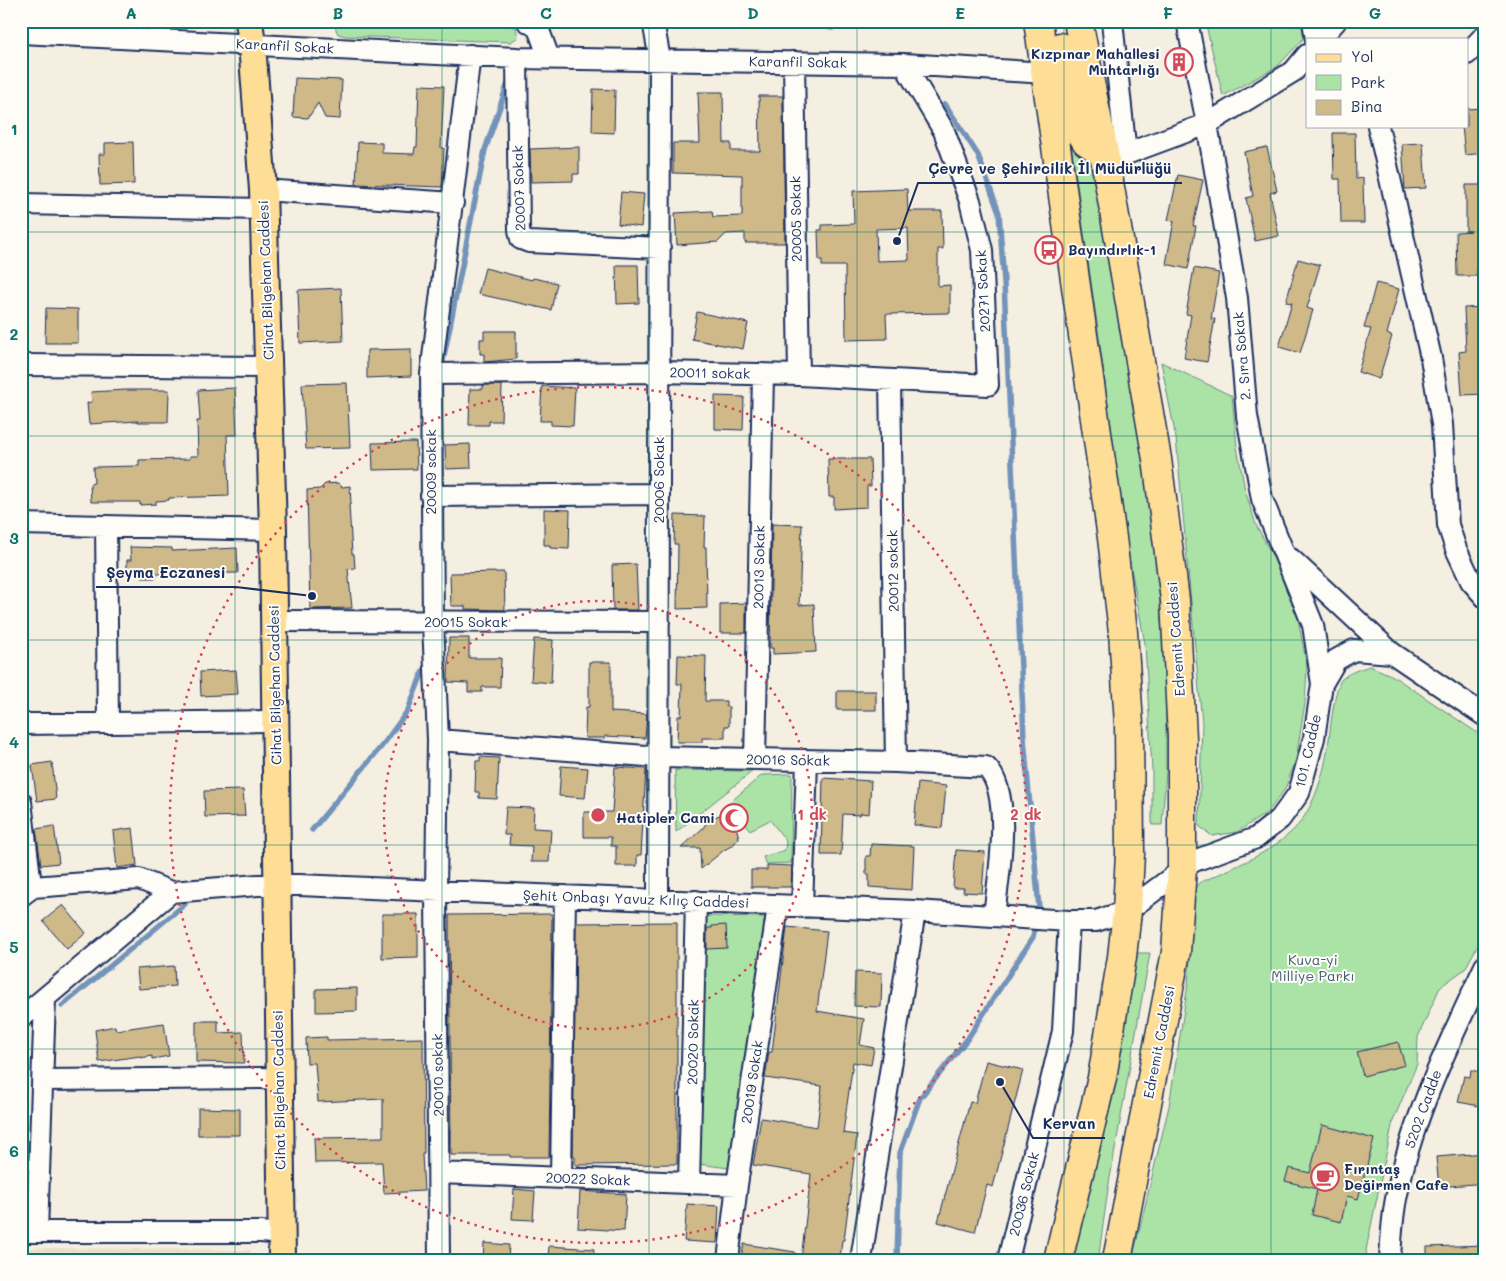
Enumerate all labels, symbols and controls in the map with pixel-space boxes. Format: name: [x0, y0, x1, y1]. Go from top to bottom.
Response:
text: A: [125, 2, 137, 23]
text: B: [333, 2, 343, 23]
text: C: [540, 2, 552, 23]
text: D: [747, 2, 759, 23]
text: E: [955, 2, 965, 23]
text: F: [1163, 2, 1173, 23]
text: G: [1369, 2, 1381, 23]
street label: Karanfil Sokak: [235, 33, 335, 58]
legend: [1306, 38, 1468, 128]
place label: Kızpınar Mahallesi Muhtarlığı: [1031, 44, 1160, 79]
text: Yol: [1351, 46, 1374, 66]
building icon: Kızpınar Mahallesi Muhtarlığı: [1164, 47, 1194, 77]
street label: Karanfil Sokak: [749, 51, 847, 72]
text: Park: [1351, 72, 1385, 92]
text: Bina: [1351, 96, 1383, 116]
text: 1: [10, 118, 18, 139]
street label: 20007 Sokak: [508, 145, 529, 231]
callout: Çevre ve Şehircilik İl Müdürlüğü: [918, 153, 1182, 183]
text: Çevre ve Şehircilik İl Müdürlüğü: [928, 158, 1172, 178]
street label: 20005 Sokak: [785, 176, 806, 262]
street label: Cihat Bilgehan Caddesi: [253, 200, 278, 360]
bus stop icon: Bayındırlık-1: [1034, 235, 1064, 265]
place label: Bayındırlık-1: [1068, 240, 1156, 259]
street label: 20271 Sokak: [971, 249, 994, 333]
street label: 2. Sıra Sokak: [1228, 311, 1255, 401]
text: 2: [10, 323, 19, 344]
street label: 20011 sokak: [669, 362, 751, 383]
street label: 20009 sokak: [421, 429, 440, 515]
street label: 20006 Sokak: [649, 437, 668, 523]
street label: 20013 Sokak: [748, 525, 769, 609]
text: 3: [9, 527, 19, 548]
street label: 20012 sokak: [882, 530, 903, 612]
callout: Şeyma Eczanesi: [96, 557, 236, 587]
text: Şeyma Eczanesi: [106, 562, 226, 582]
street label: Edremit Caddesi: [1162, 581, 1189, 697]
street label: Cihat Bilgehan Caddesi: [264, 605, 285, 765]
street label: 20015 Sokak: [424, 612, 508, 631]
street label: 101. Cadde: [1290, 712, 1325, 790]
text: 4: [9, 731, 19, 752]
street label: 20016 Sokak: [746, 749, 830, 770]
mosque icon: Hatipler Cami: [719, 803, 749, 833]
text: 1 dk: [797, 804, 827, 824]
text: 2 dk: [1010, 804, 1042, 824]
centre of rings: [589, 806, 607, 824]
place label: Hatipler Cami: [616, 808, 715, 827]
street label: Şehit Onbaşı Yavuz Kılıç Caddesi: [523, 885, 750, 912]
text: 5: [9, 936, 19, 957]
park label: Kuva-yi Milliye Parkı: [1271, 950, 1355, 985]
street label: Edremit Caddesi: [1138, 984, 1179, 1100]
street label: 20020 Sokak: [682, 999, 703, 1085]
street label: Cihat Bilgehan Caddesi: [268, 1010, 289, 1170]
street label: 20010 sokak: [427, 1033, 448, 1117]
street label: 20019 Sokak: [736, 1039, 767, 1125]
street label: 5202 Cadde: [1400, 1067, 1445, 1151]
callout: Kervan: [1033, 1108, 1105, 1138]
text: Kervan: [1043, 1113, 1095, 1133]
text: 6: [9, 1140, 19, 1161]
street label: 20036 Sokak: [1004, 1150, 1043, 1238]
place label: Fırıntaş Değirmen Cafe: [1344, 1159, 1449, 1194]
cafe icon: Fırıntaş Değirmen Cafe: [1310, 1162, 1340, 1192]
street label: 20022 Sokak: [545, 1168, 631, 1189]

